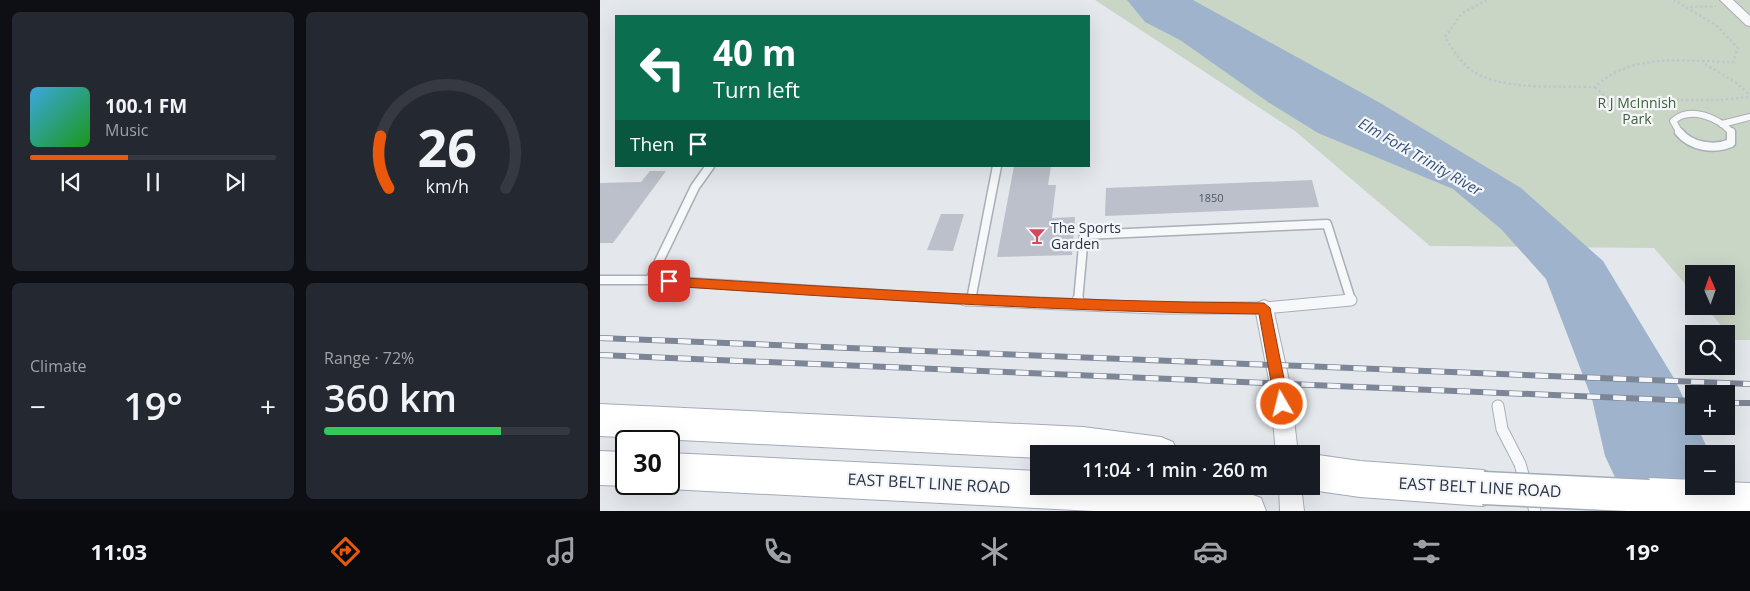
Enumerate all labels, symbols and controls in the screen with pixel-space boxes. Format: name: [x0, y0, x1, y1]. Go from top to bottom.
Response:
text: 40 m: [713, 29, 796, 76]
icon: left: [630, 35, 695, 100]
text: Turn left: [713, 74, 800, 104]
text: 100.1 FM: [105, 93, 187, 119]
park label: R J McInnish Park: [1598, 93, 1676, 128]
text: 26: [417, 111, 477, 182]
water label: Elm Fork Trinity River: [1355, 113, 1487, 200]
text: Music: [105, 119, 149, 141]
icon: arrive: [684, 130, 712, 158]
text: Then: [630, 131, 674, 157]
icon: previous: [57, 168, 85, 196]
icon: pause: [139, 168, 167, 196]
icon: next: [221, 168, 249, 196]
text: km/h: [425, 174, 469, 198]
house number: 1850: [1198, 190, 1224, 205]
place label: The Sports Garden: [1051, 218, 1121, 253]
bar icon: The Sports Garden: [1027, 226, 1047, 246]
pin: [648, 260, 690, 302]
north arrow: [1685, 265, 1735, 315]
map controls: [1685, 265, 1735, 495]
icon: arrive: [655, 267, 683, 295]
button: search: [1685, 325, 1735, 375]
text: Range · 72%: [324, 347, 414, 369]
text: Climate: [30, 355, 87, 377]
text: 360 km: [324, 371, 457, 423]
position arrow: [1255, 377, 1307, 429]
text: 19°: [123, 379, 183, 431]
button: +: [1685, 385, 1735, 435]
text: −: [30, 387, 46, 425]
text: +: [260, 387, 276, 425]
speed limit sign: 30: [615, 430, 680, 495]
button: −: [1685, 445, 1735, 495]
text: 11:04 · 1 min · 260 m: [1082, 457, 1268, 483]
street label: EAST BELT LINE ROAD: [847, 468, 1011, 498]
street label: EAST BELT LINE ROAD: [1398, 472, 1562, 502]
icon: directions: [328, 534, 363, 569]
icon: music: [544, 534, 579, 569]
icon: phone: [760, 534, 795, 569]
icon: climate: [977, 534, 1012, 569]
icon: car: [1193, 534, 1228, 569]
icon: filters: [1409, 534, 1444, 569]
text: 11:03: [91, 536, 147, 566]
text: 19°: [1625, 536, 1659, 566]

